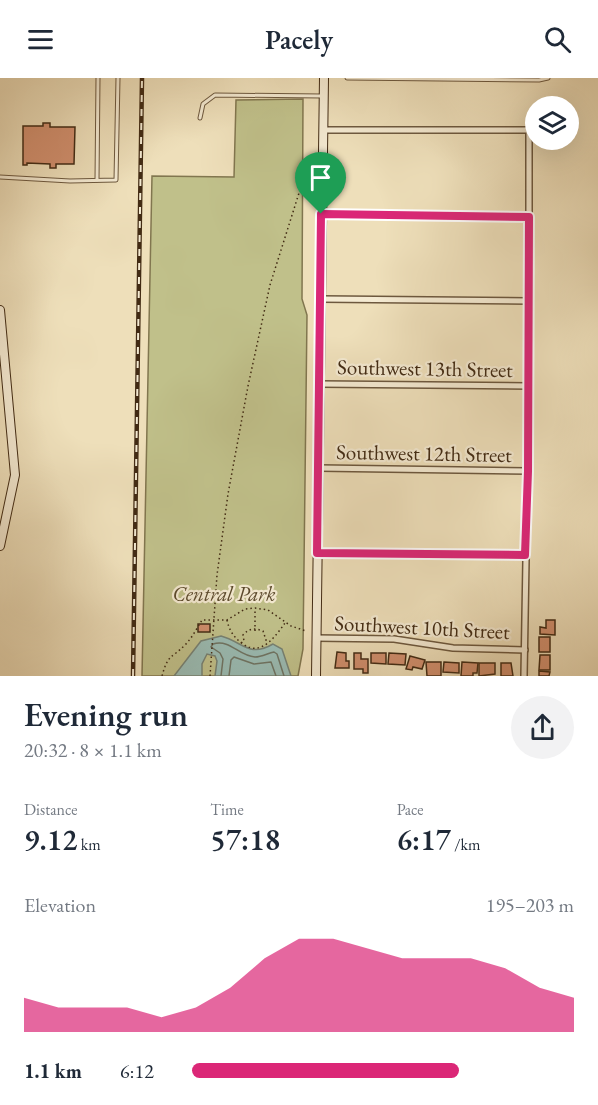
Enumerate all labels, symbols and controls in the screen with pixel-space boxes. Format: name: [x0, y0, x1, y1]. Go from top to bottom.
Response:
text: Pacely: [265, 22, 333, 57]
icon: menu: [24, 23, 57, 56]
icon: search: [541, 23, 574, 56]
map controls: [525, 96, 579, 150]
button: layers: [525, 96, 579, 150]
pin: [295, 152, 346, 214]
icon: arrive: [304, 161, 337, 194]
street label: Southwest 13th Street: [337, 353, 513, 383]
street label: Southwest 12th Street: [336, 438, 512, 468]
park label: Central Park: [172, 580, 276, 607]
street label: Southwest 10th Street: [334, 609, 511, 645]
text: Evening run: [24, 693, 188, 736]
button: share: [511, 696, 574, 759]
text: 20:32 · 8 × 1.1 km: [24, 737, 162, 763]
text: Distance: [24, 799, 77, 820]
text: Time: [210, 799, 244, 820]
text: Pace: [397, 799, 424, 820]
text: 9.12: [24, 820, 77, 859]
text: 57:18: [210, 820, 280, 859]
text: 6:17: [397, 820, 451, 859]
text: km: [77, 834, 101, 855]
text: /km: [451, 834, 481, 855]
text: Elevation: [24, 892, 96, 918]
text: 195–203 m: [486, 892, 574, 918]
text: 1.1 km: [24, 1058, 82, 1084]
text: 6:12: [120, 1058, 154, 1084]

